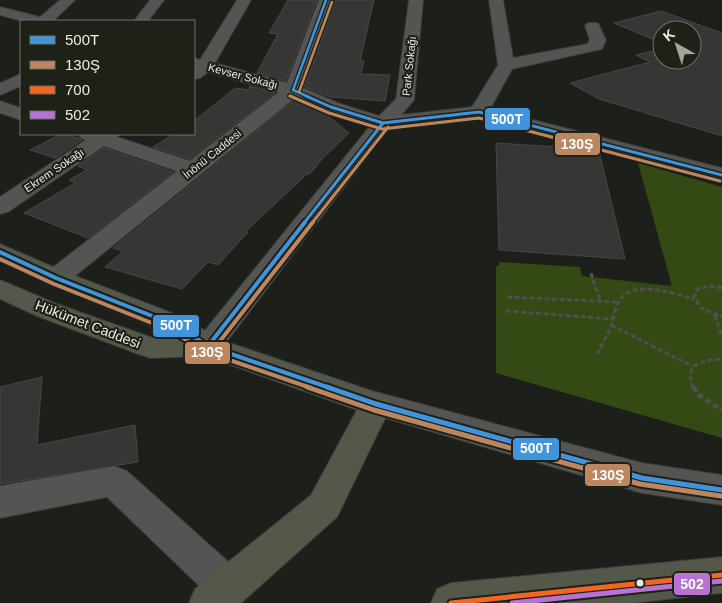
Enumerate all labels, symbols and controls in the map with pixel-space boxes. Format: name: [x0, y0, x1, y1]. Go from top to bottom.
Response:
legend: [20, 20, 195, 135]
north arrow: [652, 20, 702, 70]
text: K: [660, 25, 678, 44]
text: 500T: [65, 31, 99, 48]
street label: Park Sokağı: [400, 36, 418, 96]
text: 130Ş: [65, 56, 100, 73]
street label: Kevser Sokağı: [207, 61, 279, 91]
text: 700: [65, 81, 90, 98]
text: 502: [65, 106, 90, 123]
line badge: 500T: [484, 107, 531, 131]
text: 500T: [491, 111, 523, 127]
street label: İnönü Caddesi: [181, 127, 243, 181]
line badge: 130Ş: [554, 132, 601, 156]
text: 130Ş: [561, 136, 593, 152]
street label: Ekrem Sokağı: [22, 146, 86, 194]
street label: Hükümet Caddesi: [33, 297, 143, 351]
line badge: 500T: [152, 314, 200, 338]
text: 500T: [160, 317, 192, 333]
line badge: 130Ş: [184, 341, 231, 365]
text: 130Ş: [191, 344, 223, 360]
line badge: 500T: [512, 437, 560, 461]
text: 500T: [520, 440, 552, 456]
line badge: 130Ş: [584, 463, 631, 487]
text: 130Ş: [592, 467, 624, 483]
line badge: 502: [673, 572, 711, 596]
text: 502: [680, 576, 704, 592]
unlabelled marker: [635, 578, 645, 588]

